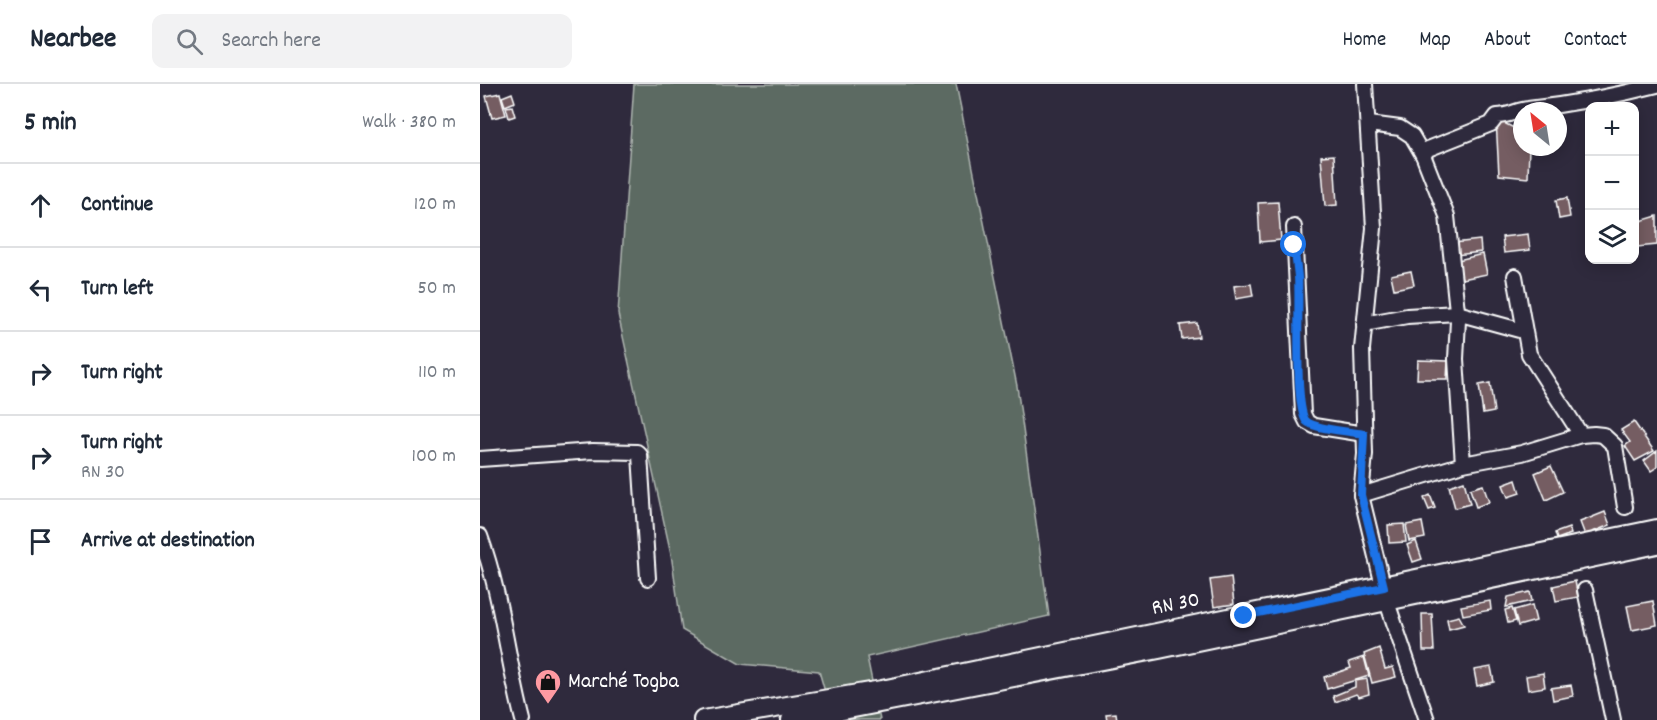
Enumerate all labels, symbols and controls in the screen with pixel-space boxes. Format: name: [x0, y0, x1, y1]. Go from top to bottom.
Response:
search box: [152, 14, 572, 68]
text: Nearbee: [30, 21, 116, 61]
icon: search: [173, 25, 206, 58]
text: Search here: [221, 26, 321, 57]
text: Home: [1342, 26, 1386, 56]
text: Map: [1419, 26, 1451, 56]
text: About: [1484, 26, 1531, 56]
text: Contact: [1564, 26, 1627, 56]
north arrow: [1513, 102, 1567, 156]
map controls: [1585, 102, 1639, 264]
button: +: [1585, 102, 1639, 156]
text: 5 min: [24, 105, 77, 142]
text: Walk · 380 m: [362, 109, 456, 137]
button: −: [1585, 156, 1639, 210]
icon: ahead: [24, 189, 57, 222]
text: Continue: [81, 190, 153, 221]
text: 120 m: [414, 191, 456, 219]
button: layers: [1585, 210, 1639, 264]
route start: [1280, 231, 1306, 257]
icon: left: [24, 273, 57, 306]
text: Turn left: [81, 274, 153, 305]
text: 50 m: [418, 275, 456, 303]
icon: right: [24, 357, 57, 390]
text: Turn right: [81, 358, 163, 389]
text: 110 m: [418, 359, 456, 387]
text: Turn right: [81, 428, 163, 459]
icon: right: [24, 441, 57, 474]
text: 100 m: [412, 443, 456, 471]
text: RN 30: [81, 459, 125, 487]
icon: arrive: [24, 525, 57, 558]
text: Arrive at destination: [81, 526, 255, 557]
street label: RN 30: [1149, 585, 1203, 625]
route end: [1230, 602, 1256, 628]
shop icon: Marché Togba: [533, 667, 563, 705]
place label: Marché Togba: [568, 667, 680, 698]

